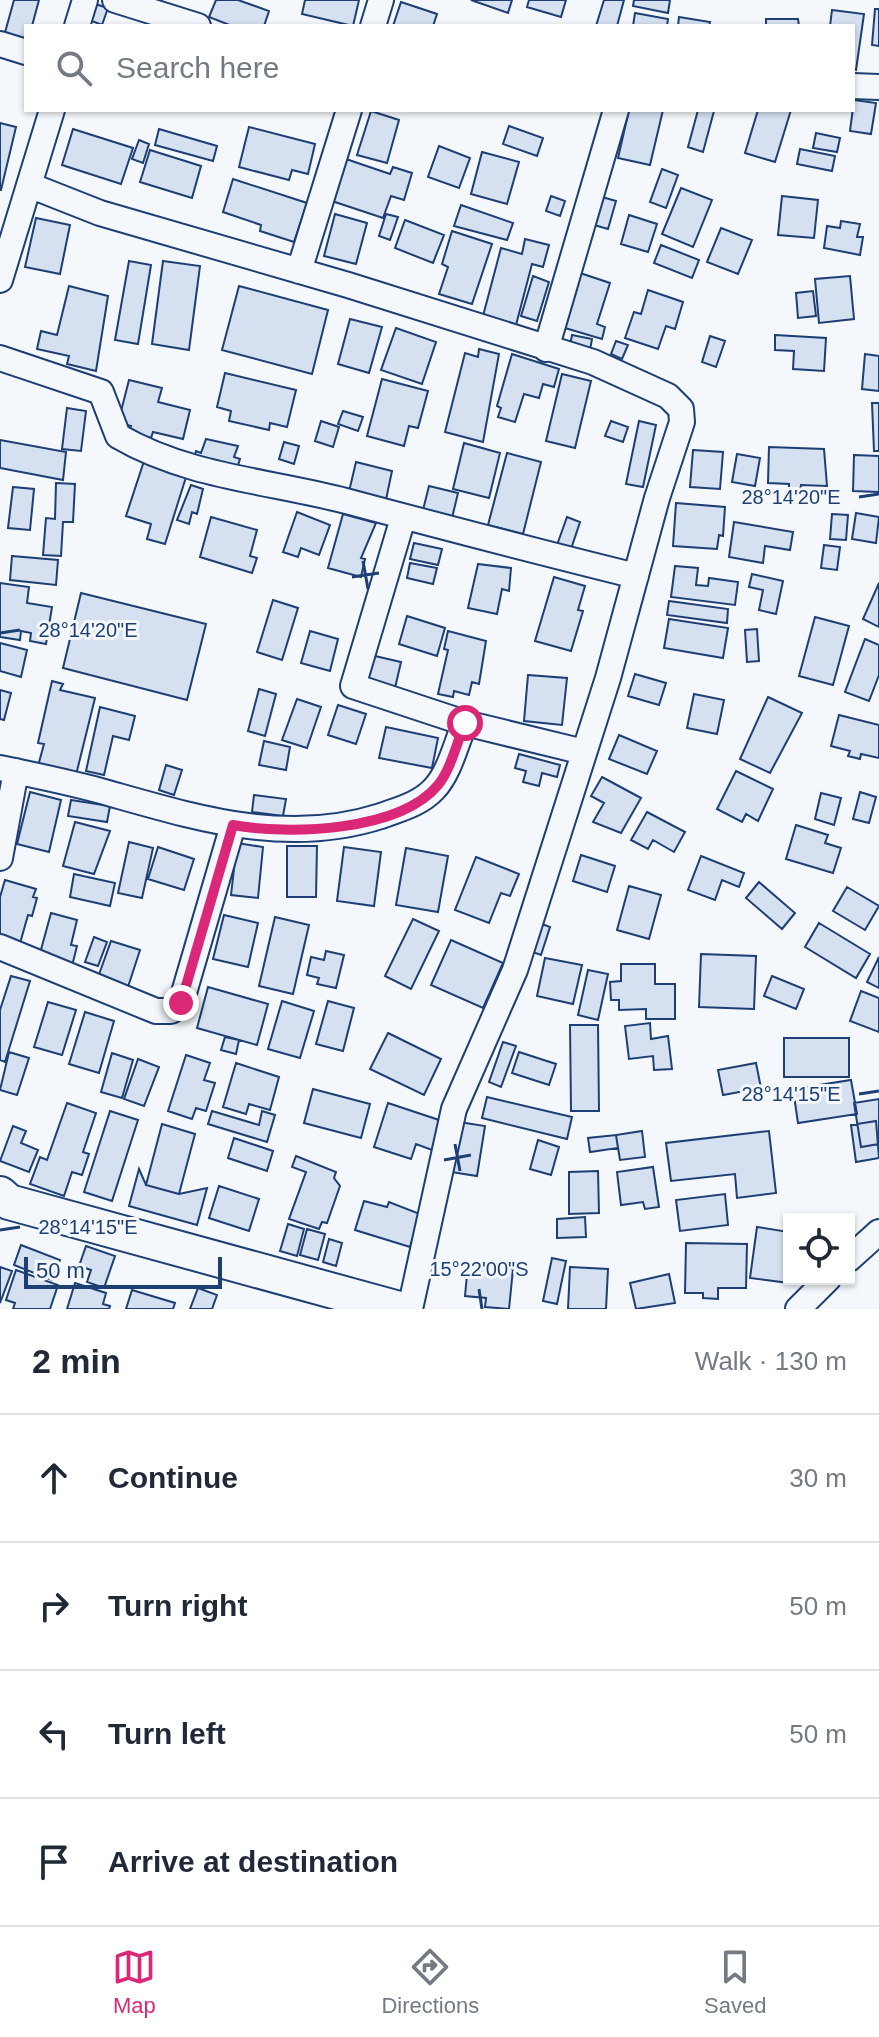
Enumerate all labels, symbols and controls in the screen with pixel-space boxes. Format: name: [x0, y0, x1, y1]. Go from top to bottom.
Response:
search box: [24, 24, 855, 112]
icon: search: [52, 46, 96, 90]
text: Search here: [116, 51, 279, 84]
text: 28°14'20"E: [742, 486, 841, 508]
text: 28°14'20"E: [39, 619, 138, 641]
route start: [447, 705, 483, 741]
route end: [163, 985, 199, 1021]
text: 28°14'15"E: [742, 1083, 841, 1105]
map controls: [783, 1213, 855, 1285]
button: locate: [783, 1213, 855, 1285]
text: 28°14'15"E: [39, 1216, 138, 1238]
scale bar: [24, 1253, 222, 1289]
text: 50 m: [36, 1258, 85, 1283]
text: 15°22'00"S: [430, 1258, 529, 1280]
text: 2 min: [32, 1342, 121, 1380]
text: Walk · 130 m: [695, 1346, 847, 1376]
icon: ahead: [32, 1456, 76, 1500]
text: Continue: [108, 1461, 238, 1494]
text: 30 m: [789, 1463, 847, 1493]
icon: right: [32, 1584, 76, 1628]
text: Turn right: [108, 1589, 247, 1622]
text: 50 m: [789, 1591, 847, 1621]
icon: left: [32, 1712, 76, 1756]
text: Turn left: [108, 1717, 226, 1750]
text: 50 m: [789, 1719, 847, 1749]
icon: arrive: [32, 1840, 76, 1884]
text: Arrive at destination: [108, 1845, 398, 1878]
tab: Map: [112, 1945, 156, 2019]
tab: Directions: [381, 1945, 479, 2019]
tab: Saved: [704, 1945, 767, 2019]

